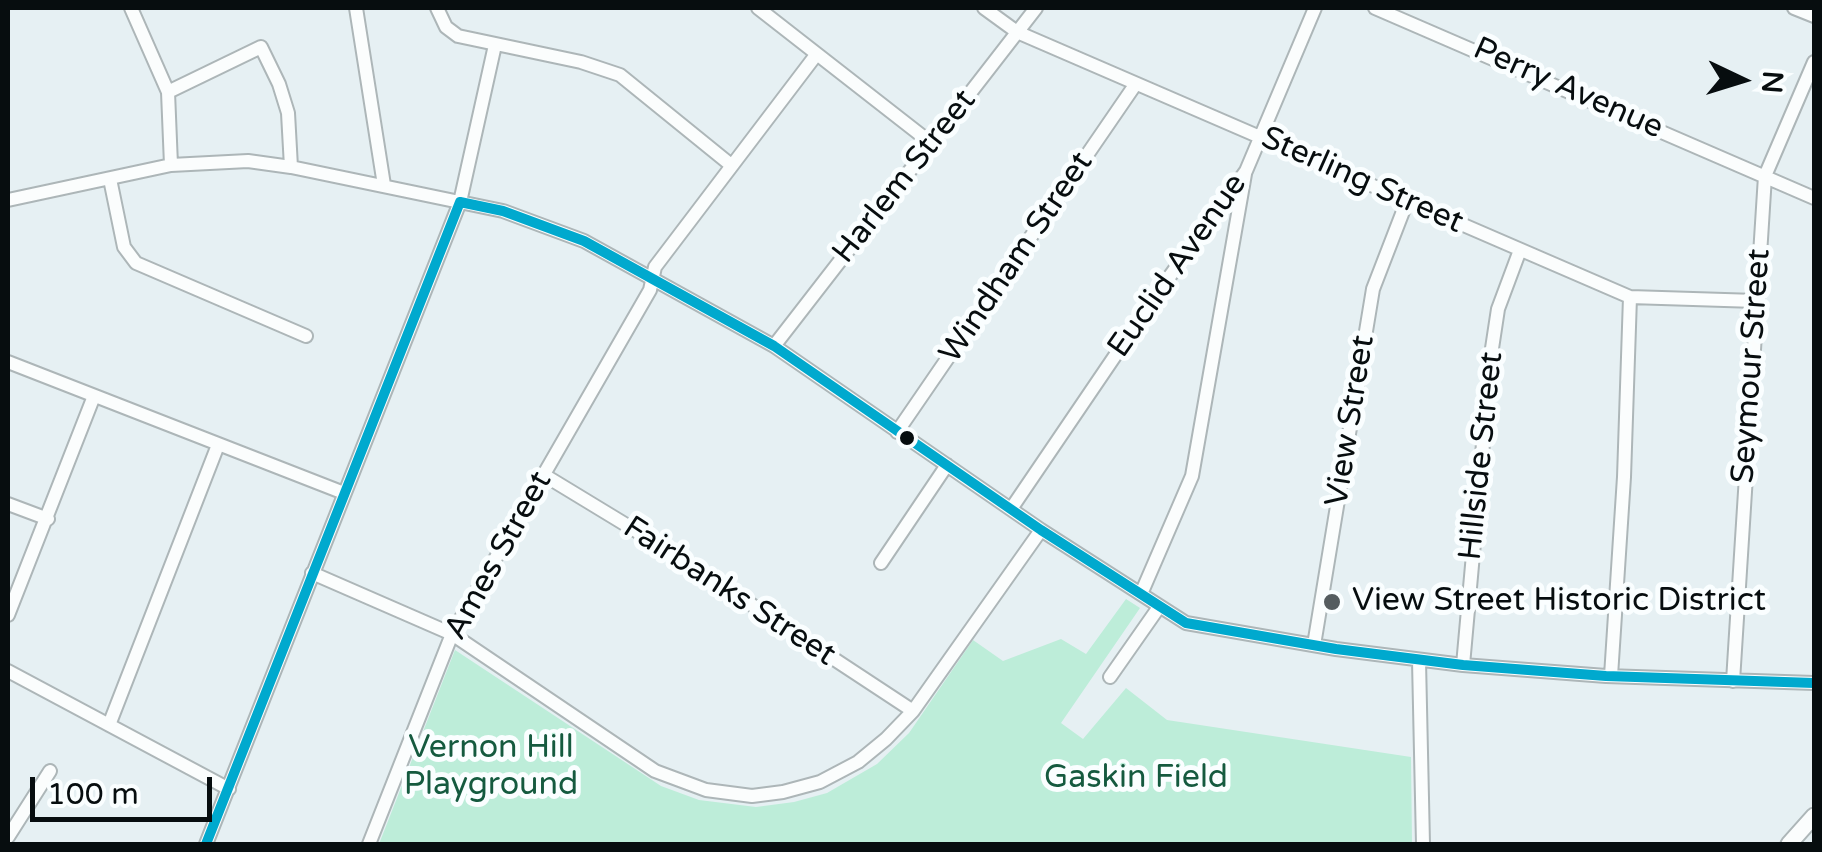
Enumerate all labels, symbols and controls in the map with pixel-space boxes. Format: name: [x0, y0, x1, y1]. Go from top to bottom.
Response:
street label: Perry Avenue: [1467, 30, 1669, 148]
north arrow: [1692, 30, 1792, 130]
text: N: [1754, 70, 1790, 94]
street label: Harlem Street: [825, 83, 985, 271]
street label: Sterling Street: [1255, 119, 1469, 243]
street label: Windham Street: [932, 145, 1102, 371]
street label: Euclid Avenue: [1100, 167, 1256, 365]
street label: Seymour Street: [1725, 247, 1779, 485]
street label: View Street: [1319, 333, 1383, 509]
street label: Hillside Street: [1452, 350, 1512, 562]
unlabelled marker: [897, 428, 917, 448]
street label: Ames Street: [437, 465, 561, 647]
street label: Fairbanks Street: [616, 509, 842, 675]
place label: View Street Historic District: [1352, 583, 1766, 621]
marker: View Street Historic District: [1321, 591, 1343, 613]
park label: Vernon Hill Playground: [404, 730, 578, 805]
scale bar: [35, 757, 218, 819]
park label: Gaskin Field: [1044, 760, 1228, 798]
text: 100 m: [47, 776, 139, 813]

